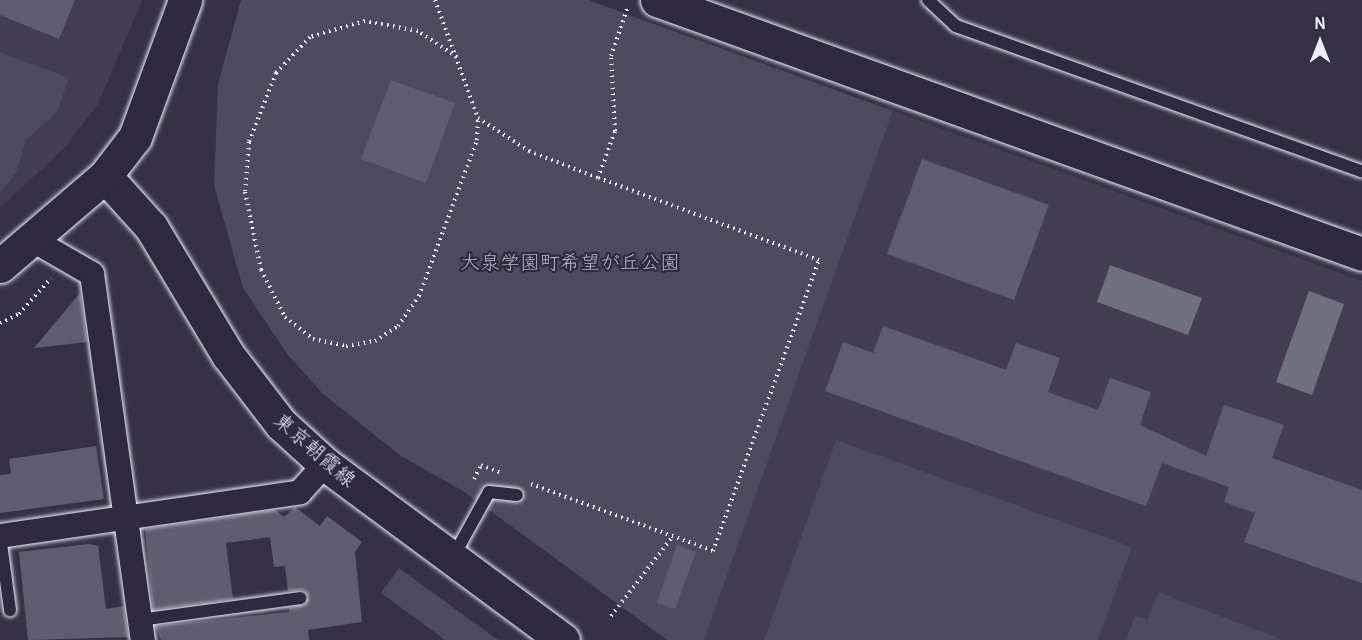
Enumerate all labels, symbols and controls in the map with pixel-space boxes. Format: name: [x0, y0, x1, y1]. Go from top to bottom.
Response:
north arrow: [1290, 12, 1350, 72]
text: N: [1315, 14, 1325, 34]
park label: 大泉学園町希望が丘公園: [460, 250, 680, 274]
street label: 東京朝霞線: [269, 408, 361, 492]

